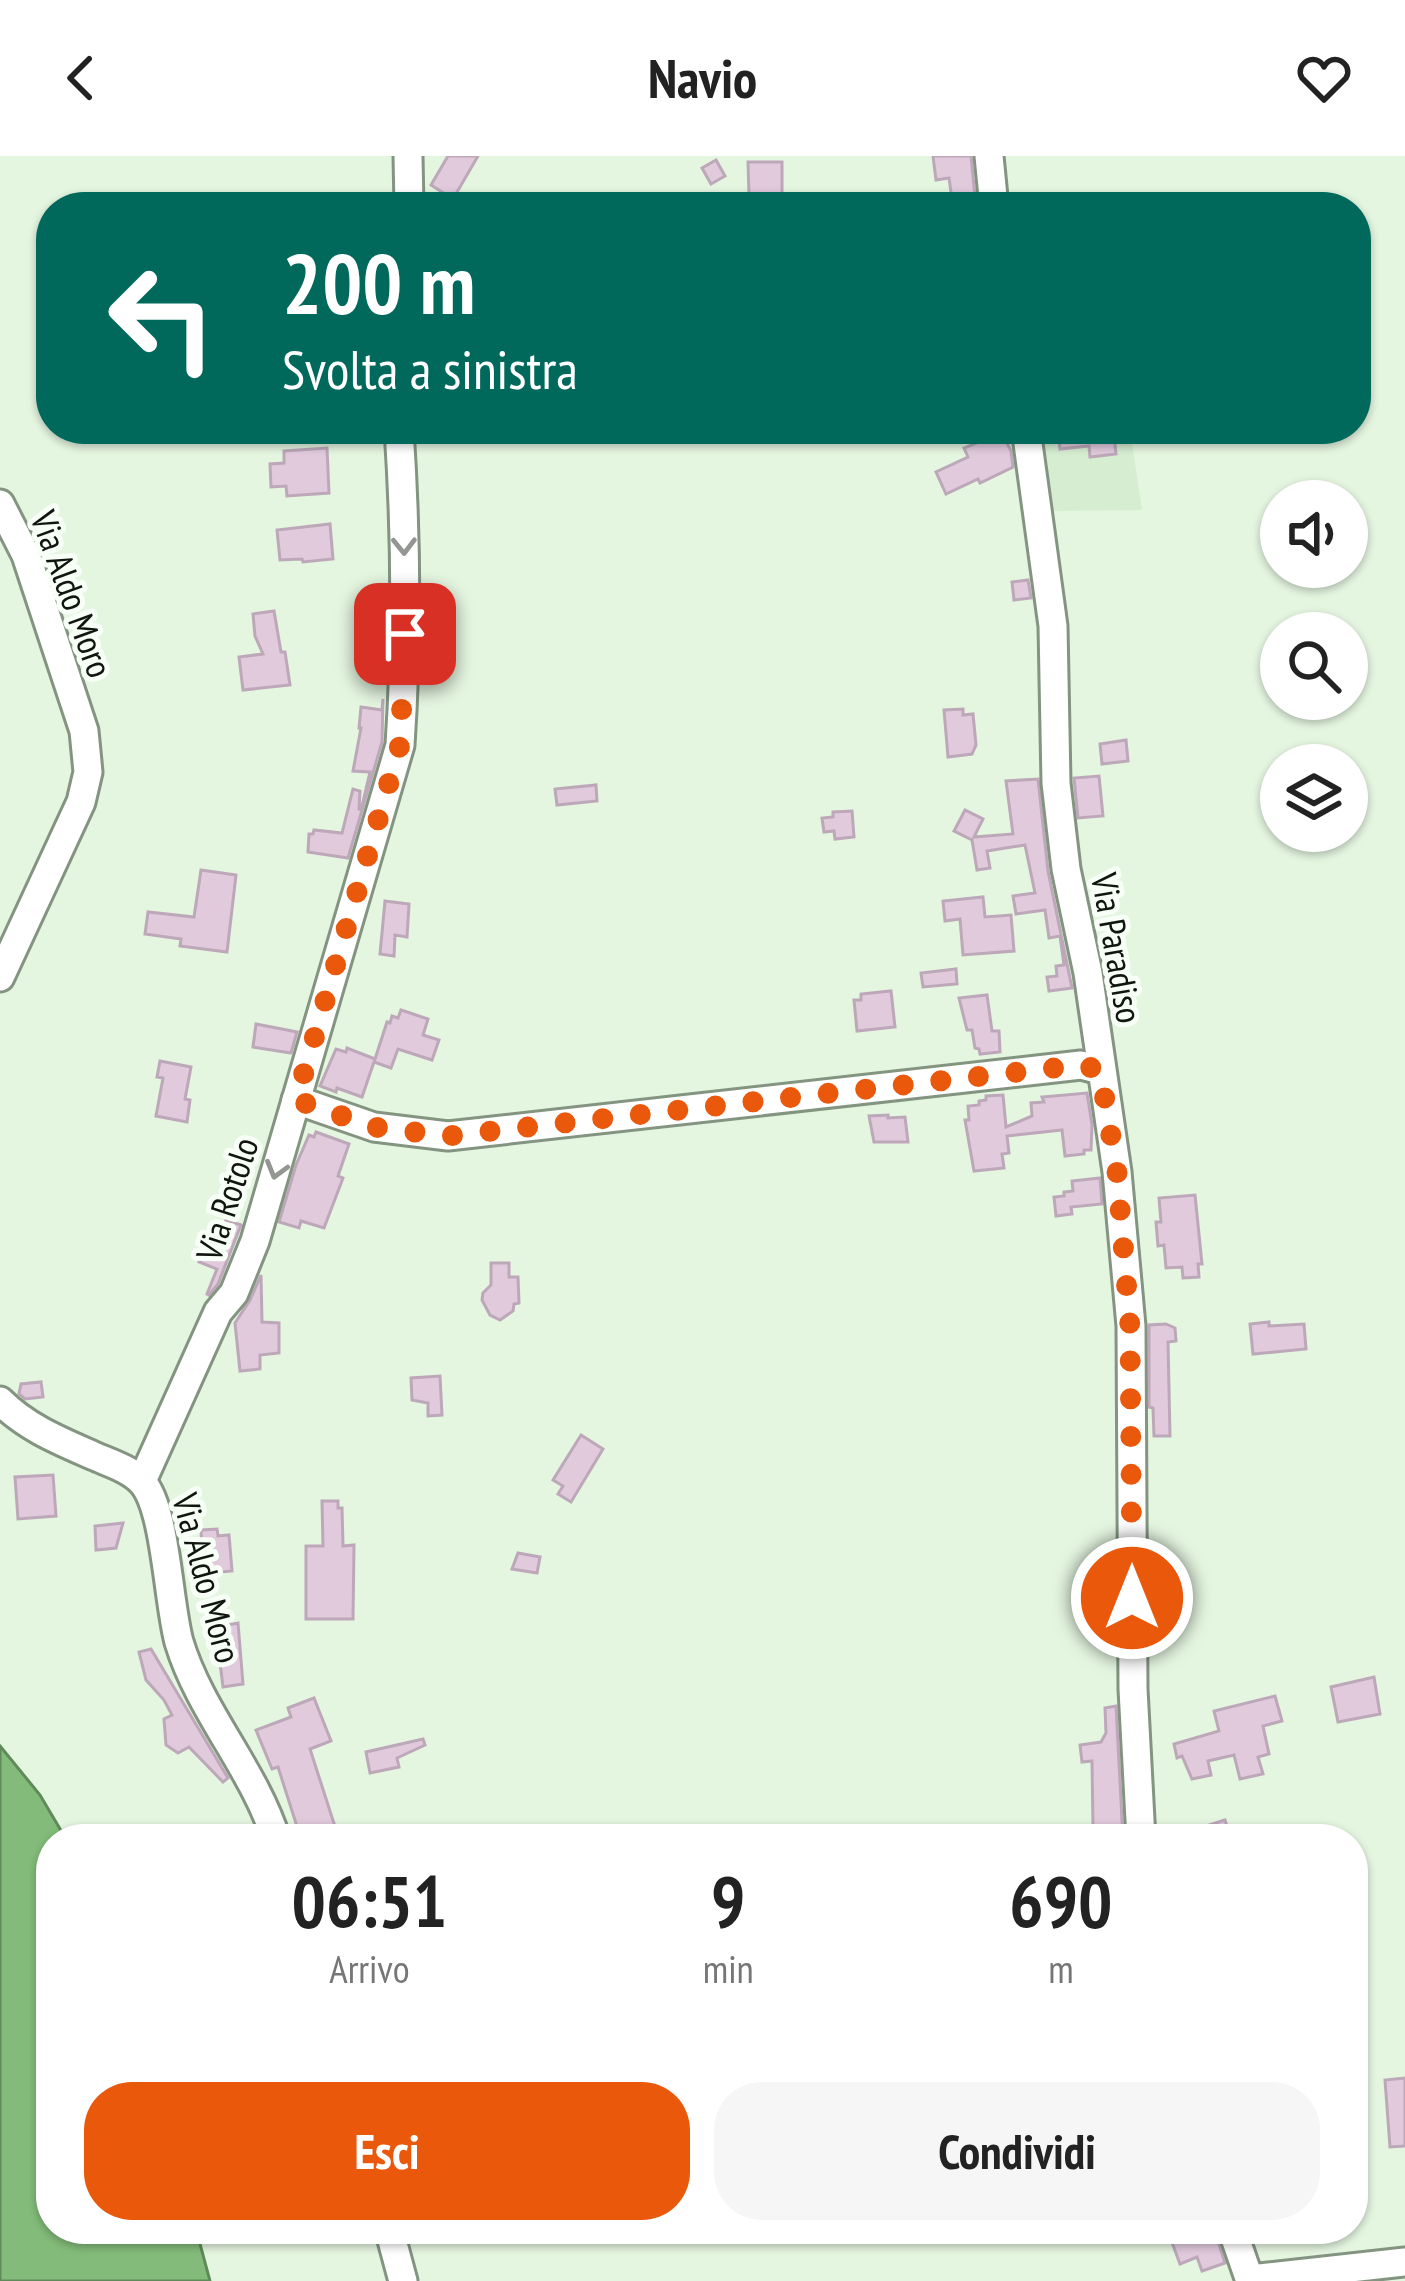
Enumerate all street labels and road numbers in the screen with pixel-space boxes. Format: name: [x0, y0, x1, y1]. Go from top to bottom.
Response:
street label: Via Aldo Moro: [20, 503, 124, 683]
street label: Via Paradiso: [1081, 868, 1154, 1027]
street label: Via Rotolo: [184, 1131, 269, 1267]
street label: Via Aldo Moro: [162, 1487, 253, 1668]

